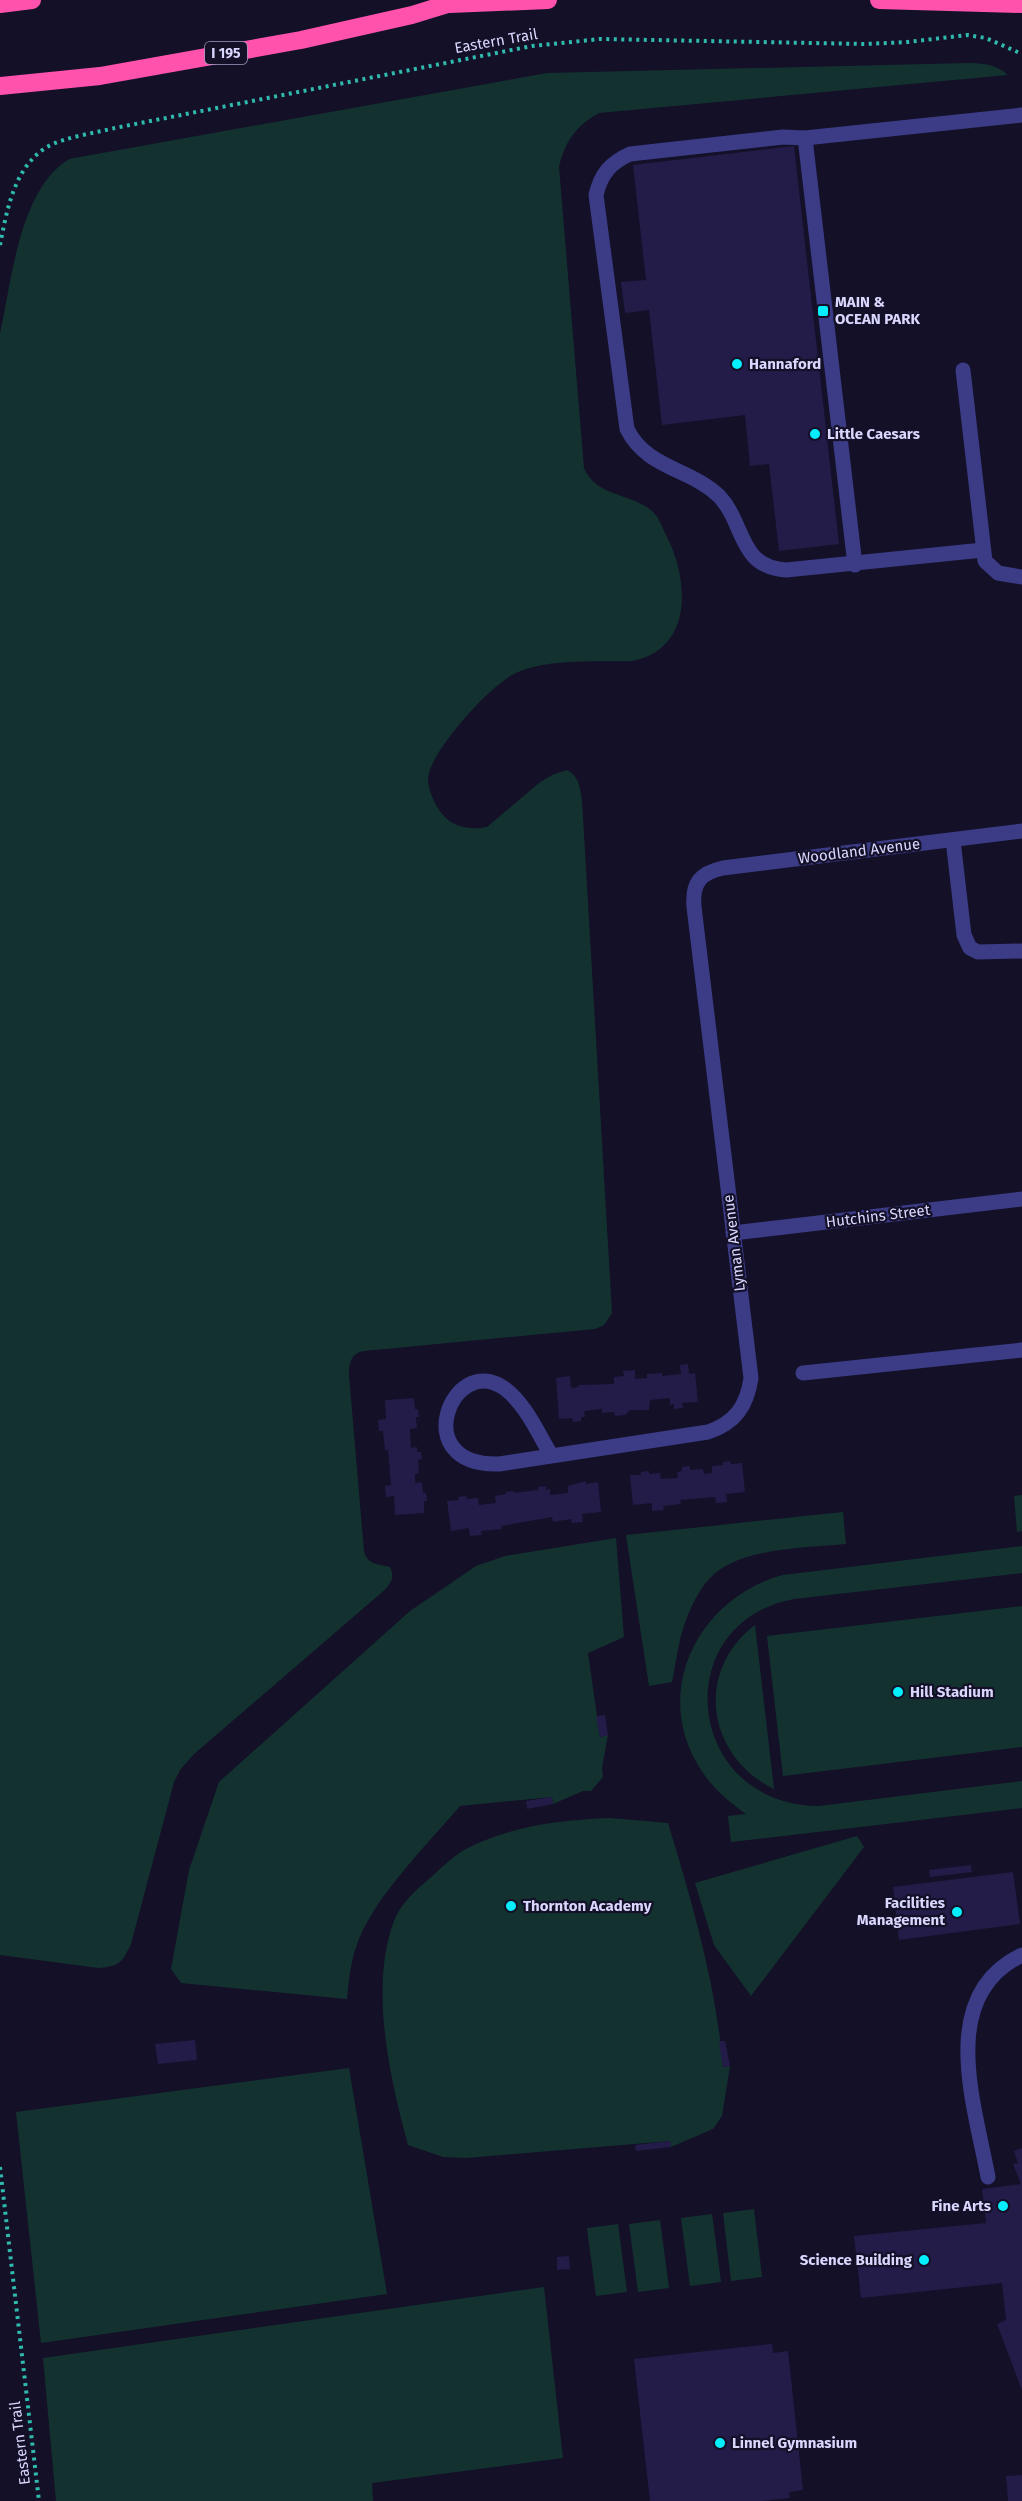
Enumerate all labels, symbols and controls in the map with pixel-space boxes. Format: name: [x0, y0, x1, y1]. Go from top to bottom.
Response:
street label: Eastern Trail: [453, 25, 540, 57]
road number: I 195: [205, 42, 247, 64]
place label: MAIN & OCEAN PARK: [835, 293, 920, 328]
marker: MAIN & OCEAN PARK: [816, 304, 830, 318]
place label: Hannaford: [749, 355, 821, 373]
marker: Hannaford: [730, 357, 744, 371]
place label: Little Caesars: [827, 425, 920, 443]
marker: Little Caesars: [808, 427, 822, 441]
street label: Woodland Avenue: [797, 835, 921, 867]
street label: Lyman Avenue: [719, 1194, 749, 1292]
street label: Hutchins Street: [825, 1201, 932, 1231]
place label: Hill Stadium: [910, 1683, 994, 1701]
marker: Hill Stadium: [891, 1685, 905, 1699]
place label: Facilities Management: [857, 1894, 945, 1929]
place label: Thornton Academy: [523, 1897, 652, 1915]
marker: Thornton Academy: [504, 1899, 518, 1913]
marker: Facilities Management: [950, 1905, 964, 1919]
place label: Fine Arts: [932, 2197, 991, 2215]
marker: Fine Arts: [996, 2199, 1010, 2213]
place label: Science Building: [800, 2251, 913, 2269]
marker: Science Building: [917, 2253, 931, 2267]
street label: Eastern Trail: [6, 2400, 34, 2486]
place label: Linnel Gymnasium: [732, 2434, 857, 2452]
marker: Linnel Gymnasium: [713, 2436, 727, 2450]

